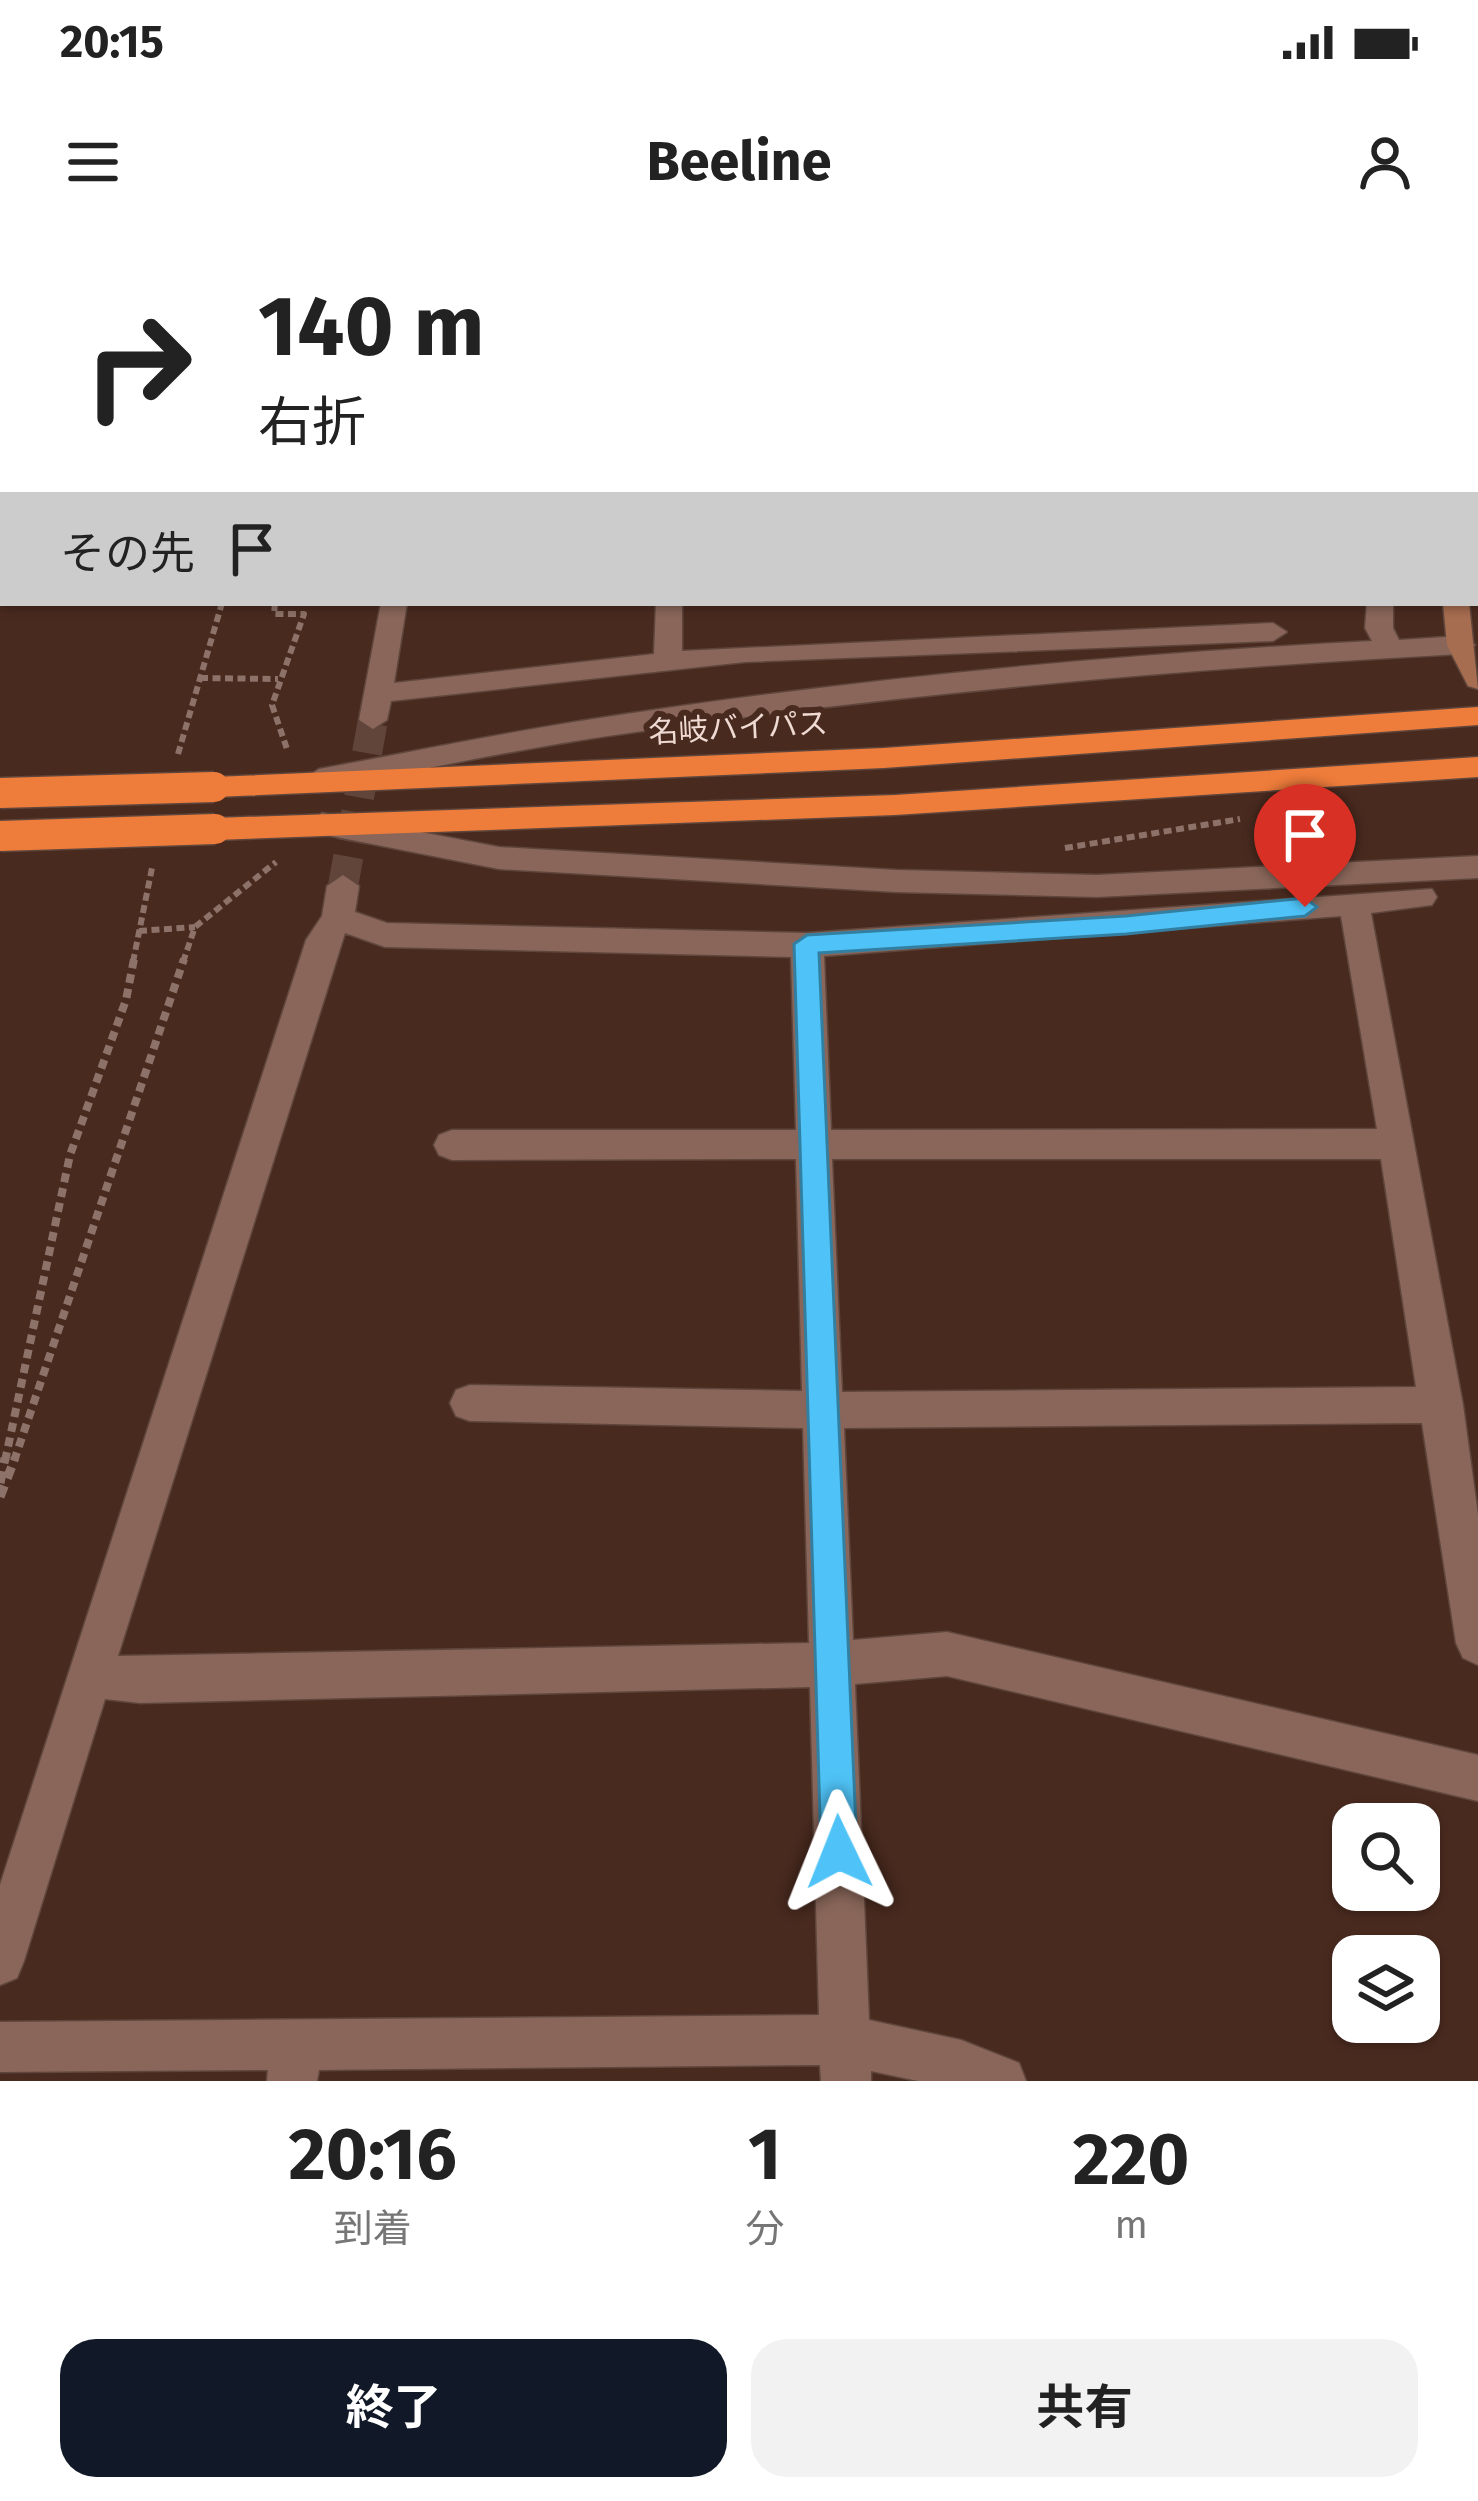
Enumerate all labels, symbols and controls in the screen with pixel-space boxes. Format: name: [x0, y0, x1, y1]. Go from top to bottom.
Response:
text: 20:15: [60, 15, 164, 69]
icon: menu: [60, 129, 126, 195]
icon: person: [1352, 129, 1418, 195]
text: Beeline: [646, 130, 832, 194]
text: 140 m: [258, 276, 484, 377]
icon: right: [60, 288, 216, 444]
text: 右折: [258, 391, 366, 455]
icon: arrive: [219, 516, 285, 582]
text: その先: [60, 527, 195, 581]
street label: 名岐バイパス: [647, 705, 829, 751]
pin: [1254, 784, 1356, 907]
icon: arrive: [1272, 802, 1338, 868]
position arrow: [776, 1789, 902, 1915]
map controls: [1332, 1803, 1440, 2043]
button: search: [1332, 1803, 1440, 1911]
button: layers: [1332, 1935, 1440, 2043]
text: 20:16: [289, 2112, 457, 2198]
text: 1: [748, 2112, 782, 2198]
text: 220: [1073, 2117, 1189, 2203]
text: m: [1114, 2202, 1148, 2248]
text: 到着: [334, 2206, 412, 2252]
text: 分: [745, 2206, 784, 2252]
button: 終了: [60, 2339, 727, 2477]
button: 共有: [751, 2339, 1418, 2477]

